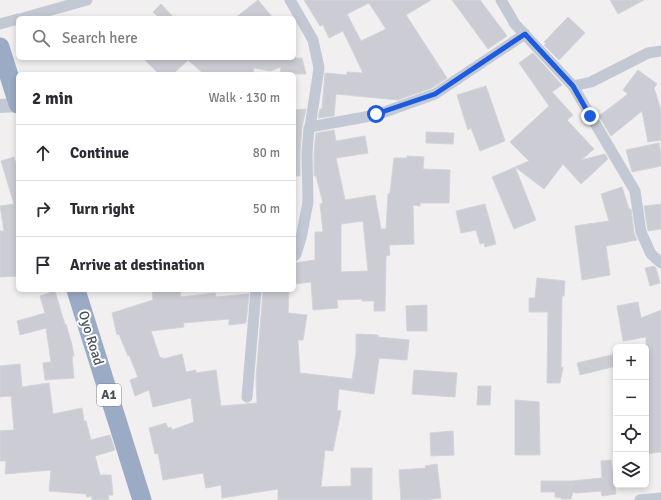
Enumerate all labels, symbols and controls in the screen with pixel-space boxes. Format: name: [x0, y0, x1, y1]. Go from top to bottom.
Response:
search box: [16, 16, 296, 60]
icon: search: [30, 27, 52, 49]
text: Search here: [62, 29, 138, 47]
text: 2 min: [32, 88, 73, 109]
text: Walk · 130 m: [209, 90, 280, 106]
route start: [367, 105, 385, 123]
route end: [581, 107, 599, 125]
icon: ahead: [32, 142, 54, 164]
text: Continue: [70, 144, 129, 162]
text: 80 m: [253, 145, 280, 161]
icon: right: [32, 198, 54, 220]
text: Turn right: [70, 200, 135, 218]
text: 50 m: [253, 201, 280, 217]
icon: arrive: [32, 254, 54, 276]
text: Arrive at destination: [70, 256, 205, 274]
street label: Oyo Road: [75, 309, 107, 367]
map controls: [613, 344, 649, 488]
button: +: [613, 344, 649, 380]
button: −: [613, 380, 649, 416]
road number: A1: [97, 384, 121, 406]
button: locate: [613, 416, 649, 452]
button: layers: [613, 452, 649, 488]

